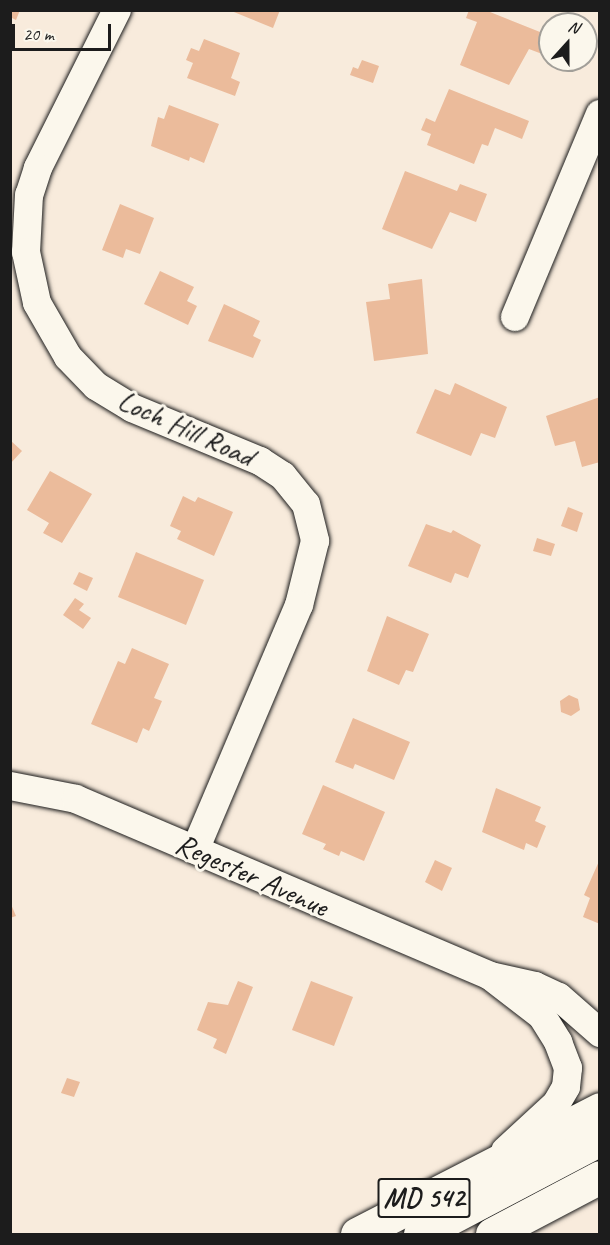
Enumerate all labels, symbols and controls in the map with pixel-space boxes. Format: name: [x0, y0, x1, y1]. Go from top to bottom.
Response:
scale bar: [15, 12, 114, 50]
north arrow: [538, 12, 598, 72]
text: N: [566, 16, 582, 38]
text: 20 m: [23, 23, 54, 45]
street label: Loch Hill Road: [112, 382, 260, 474]
street label: Regester Avenue: [170, 825, 334, 925]
road number: MD 542: [378, 1173, 470, 1223]

